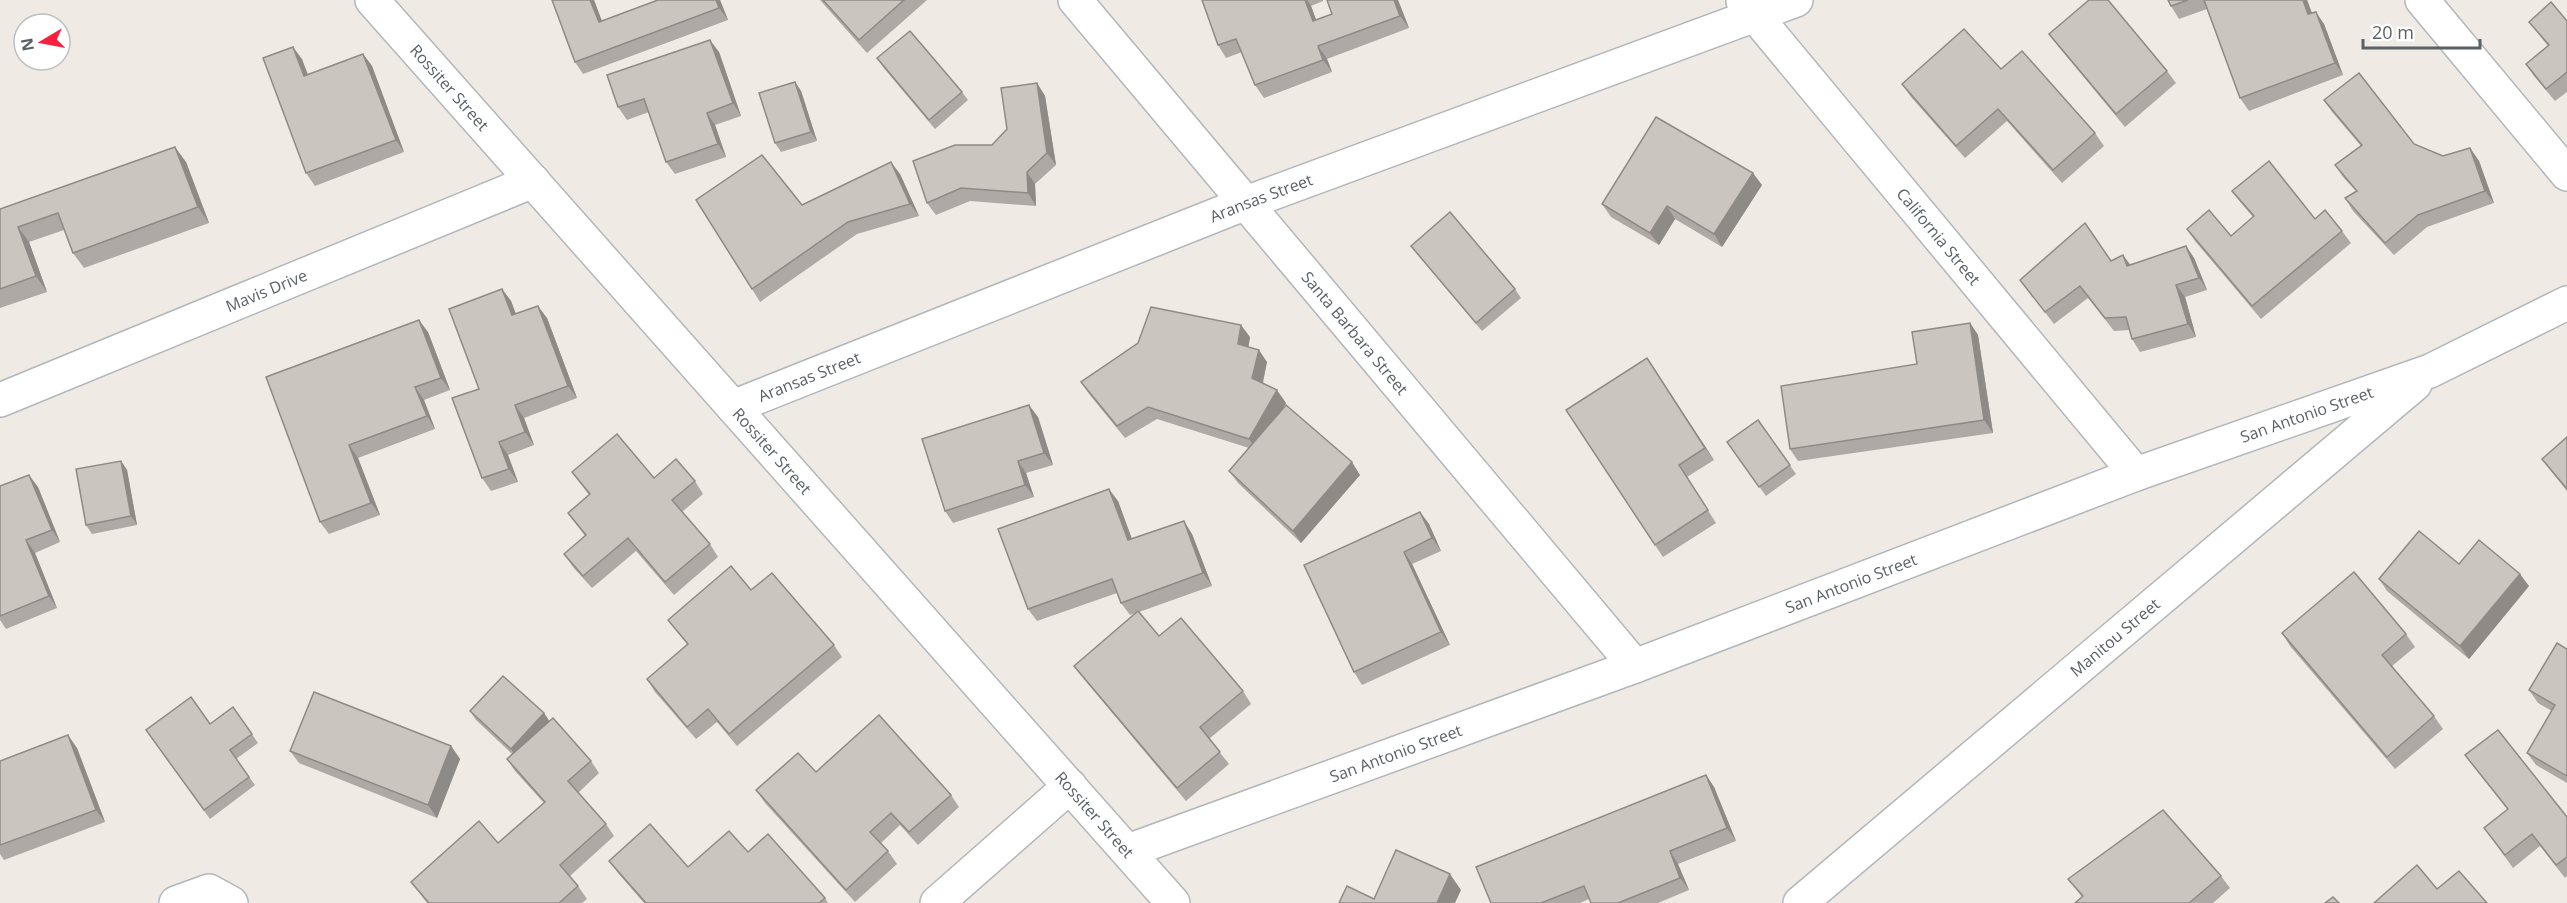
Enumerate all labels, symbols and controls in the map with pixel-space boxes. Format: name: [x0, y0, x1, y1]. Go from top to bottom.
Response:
north arrow: [12, 12, 72, 72]
scale bar: [2363, 12, 2480, 50]
text: 20 m: [2372, 20, 2414, 44]
text: N: [15, 36, 39, 53]
street label: Rossiter Street: [405, 39, 494, 136]
street label: Aransas Street: [1206, 168, 1316, 227]
street label: California Street: [1892, 183, 1986, 290]
street label: Mavis Drive: [222, 264, 310, 317]
street label: Santa Barbara Street: [1297, 267, 1413, 400]
street label: Aransas Street: [755, 346, 864, 407]
street label: San Antonio Street: [2237, 381, 2376, 448]
street label: Rossiter Street: [728, 403, 817, 499]
street label: San Antonio Street: [1782, 548, 1920, 618]
street label: Manitou Street: [2065, 593, 2165, 682]
street label: San Antonio Street: [1327, 719, 1465, 788]
street label: Rossiter Street: [1050, 767, 1139, 863]

